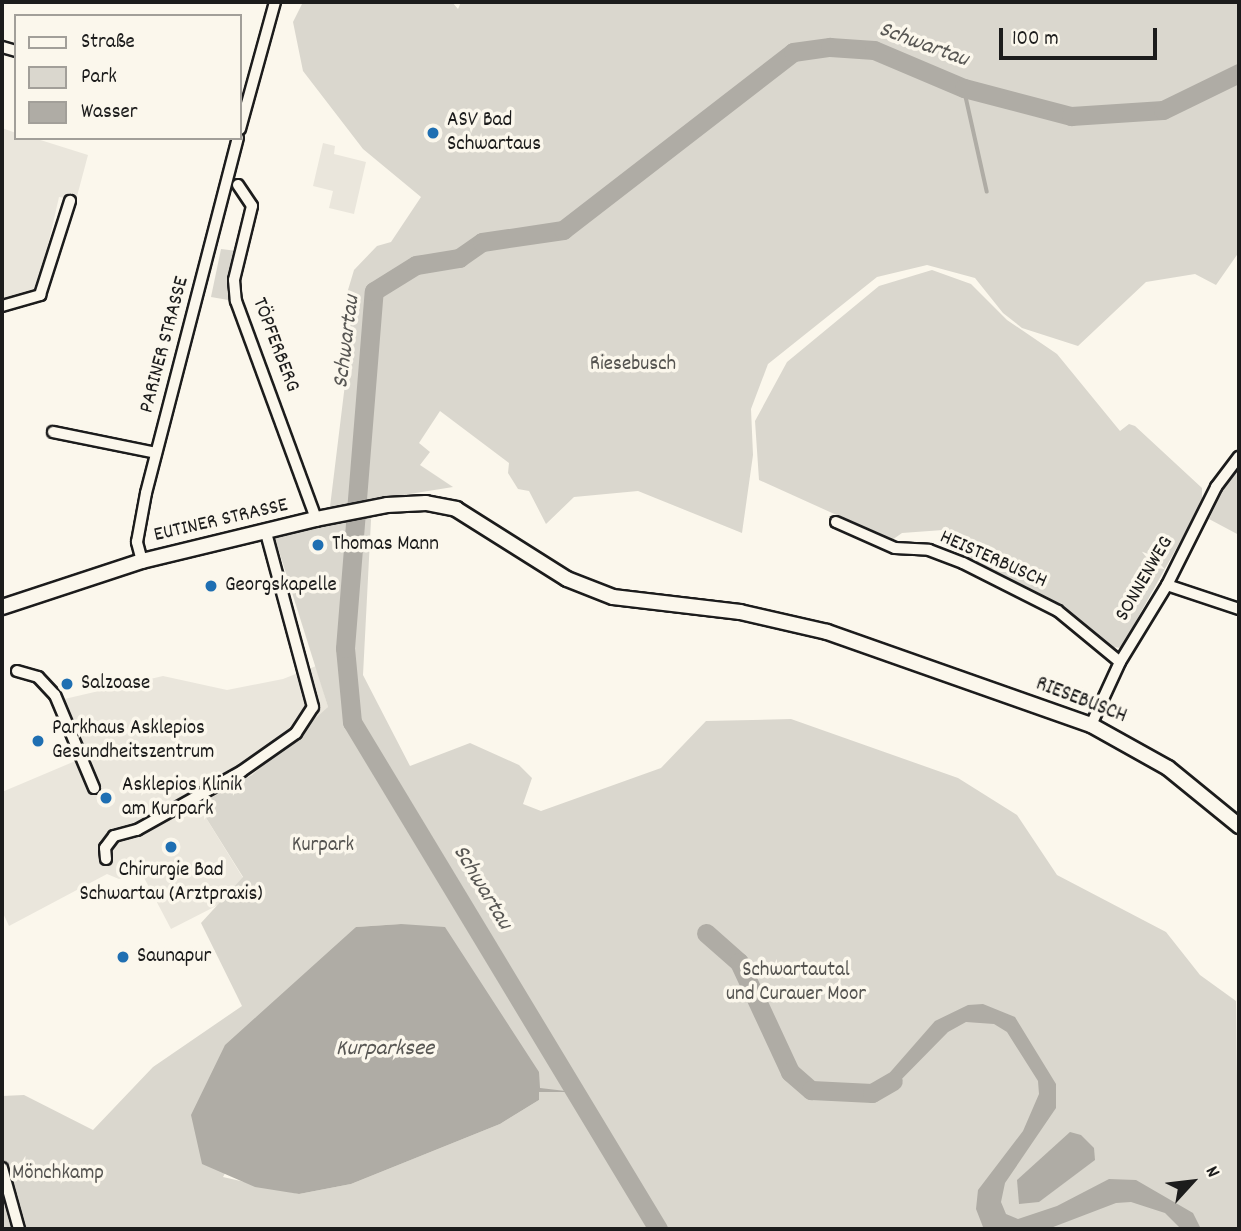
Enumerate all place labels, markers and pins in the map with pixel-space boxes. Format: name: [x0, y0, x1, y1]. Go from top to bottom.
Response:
place label: ASV Bad Schwartaus: [447, 108, 541, 158]
marker: ASV Bad Schwartaus: [425, 125, 441, 141]
place label: Thomas Mann: [332, 532, 439, 558]
marker: Thomas Mann: [310, 537, 326, 553]
place label: Georgskapelle: [225, 573, 337, 599]
marker: Georgskapelle: [203, 578, 219, 594]
place label: Salzoase: [81, 671, 150, 697]
marker: Salzoase: [59, 676, 75, 692]
place label: Parkhaus Asklepios Gesundheitszentrum: [52, 716, 215, 766]
marker: Parkhaus Asklepios Gesundheitszentrum: [30, 733, 46, 749]
place label: Asklepios Klinik am Kurpark: [122, 773, 242, 823]
marker: Asklepios Klinik am Kurpark: [96, 788, 116, 808]
marker: Chirurgie Bad Schwartau (Arztpraxis): [163, 839, 179, 855]
place label: Chirurgie Bad Schwartau (Arztpraxis): [79, 858, 263, 908]
place label: Saunapur: [137, 944, 211, 970]
marker: Saunapur: [115, 949, 131, 965]

